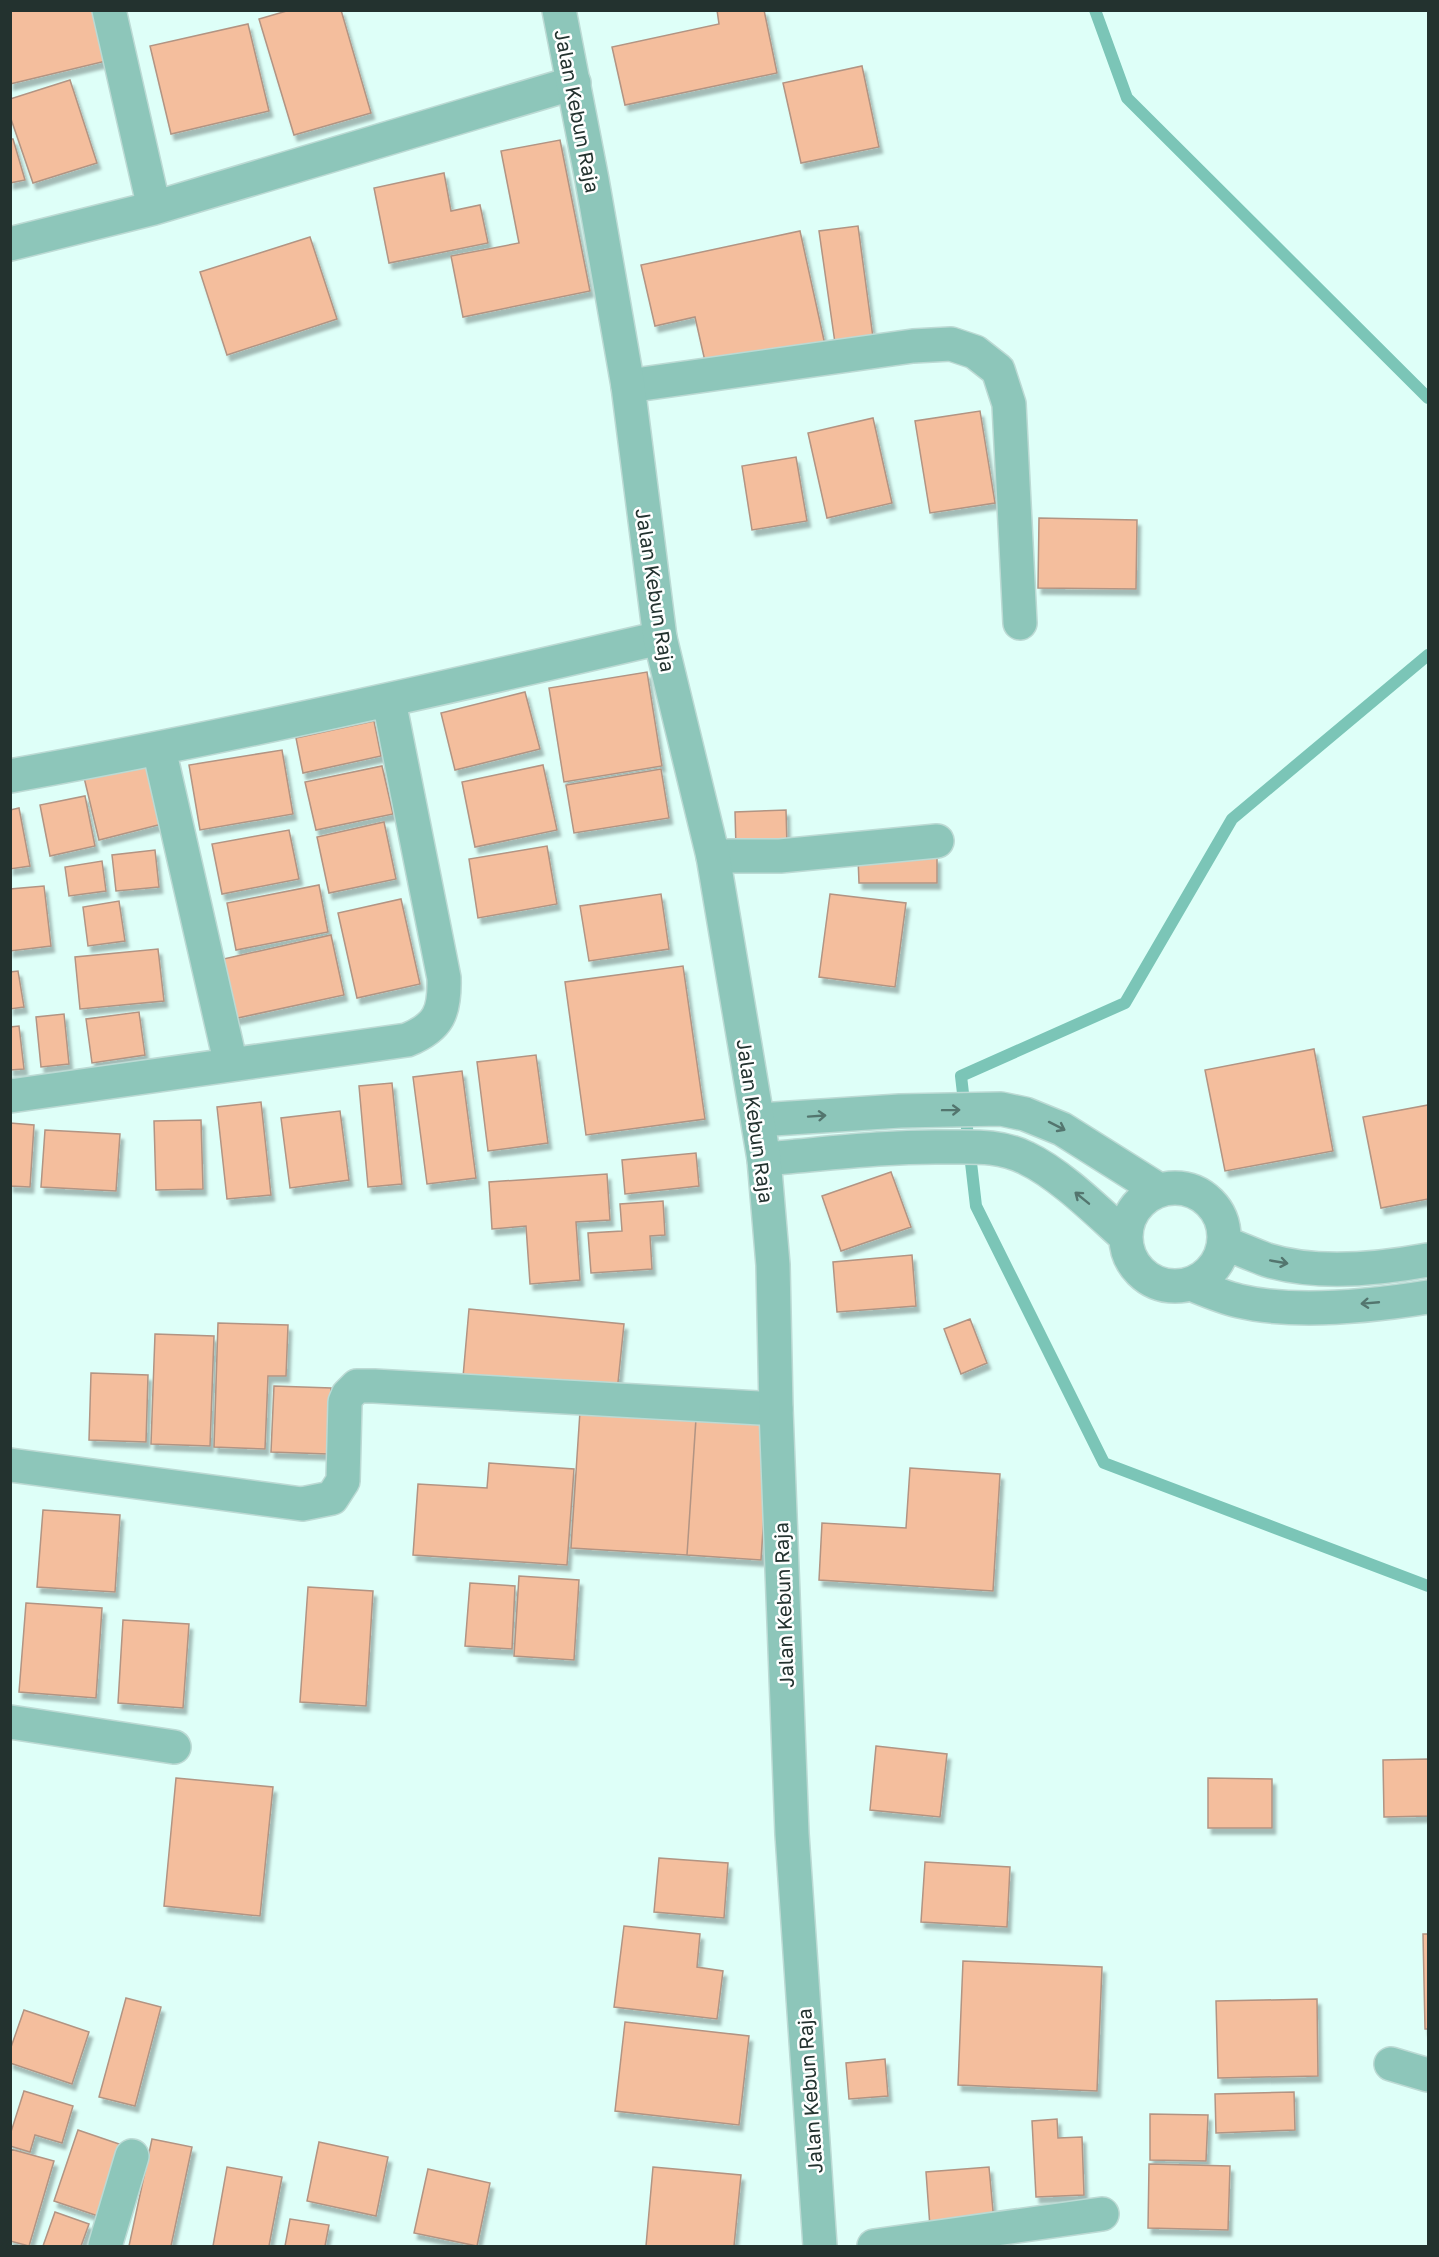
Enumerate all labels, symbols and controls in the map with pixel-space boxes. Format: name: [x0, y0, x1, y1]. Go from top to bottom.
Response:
street label: Jalan Kebun Raja: [550, 27, 606, 195]
street label: Jalan Kebun Raja: [631, 506, 681, 674]
street label: Jalan Kebun Raja: [733, 1037, 779, 1205]
one-way arrow: [940, 1104, 960, 1116]
one-way arrow: [807, 1110, 827, 1121]
one-way arrow: [1047, 1121, 1065, 1133]
one-way arrow: [1074, 1192, 1090, 1205]
one-way arrow: [1269, 1257, 1288, 1268]
one-way arrow: [1361, 1298, 1381, 1309]
street label: Jalan Kebun Raja: [768, 1522, 798, 1688]
street label: Jalan Kebun Raja: [791, 2008, 827, 2174]

